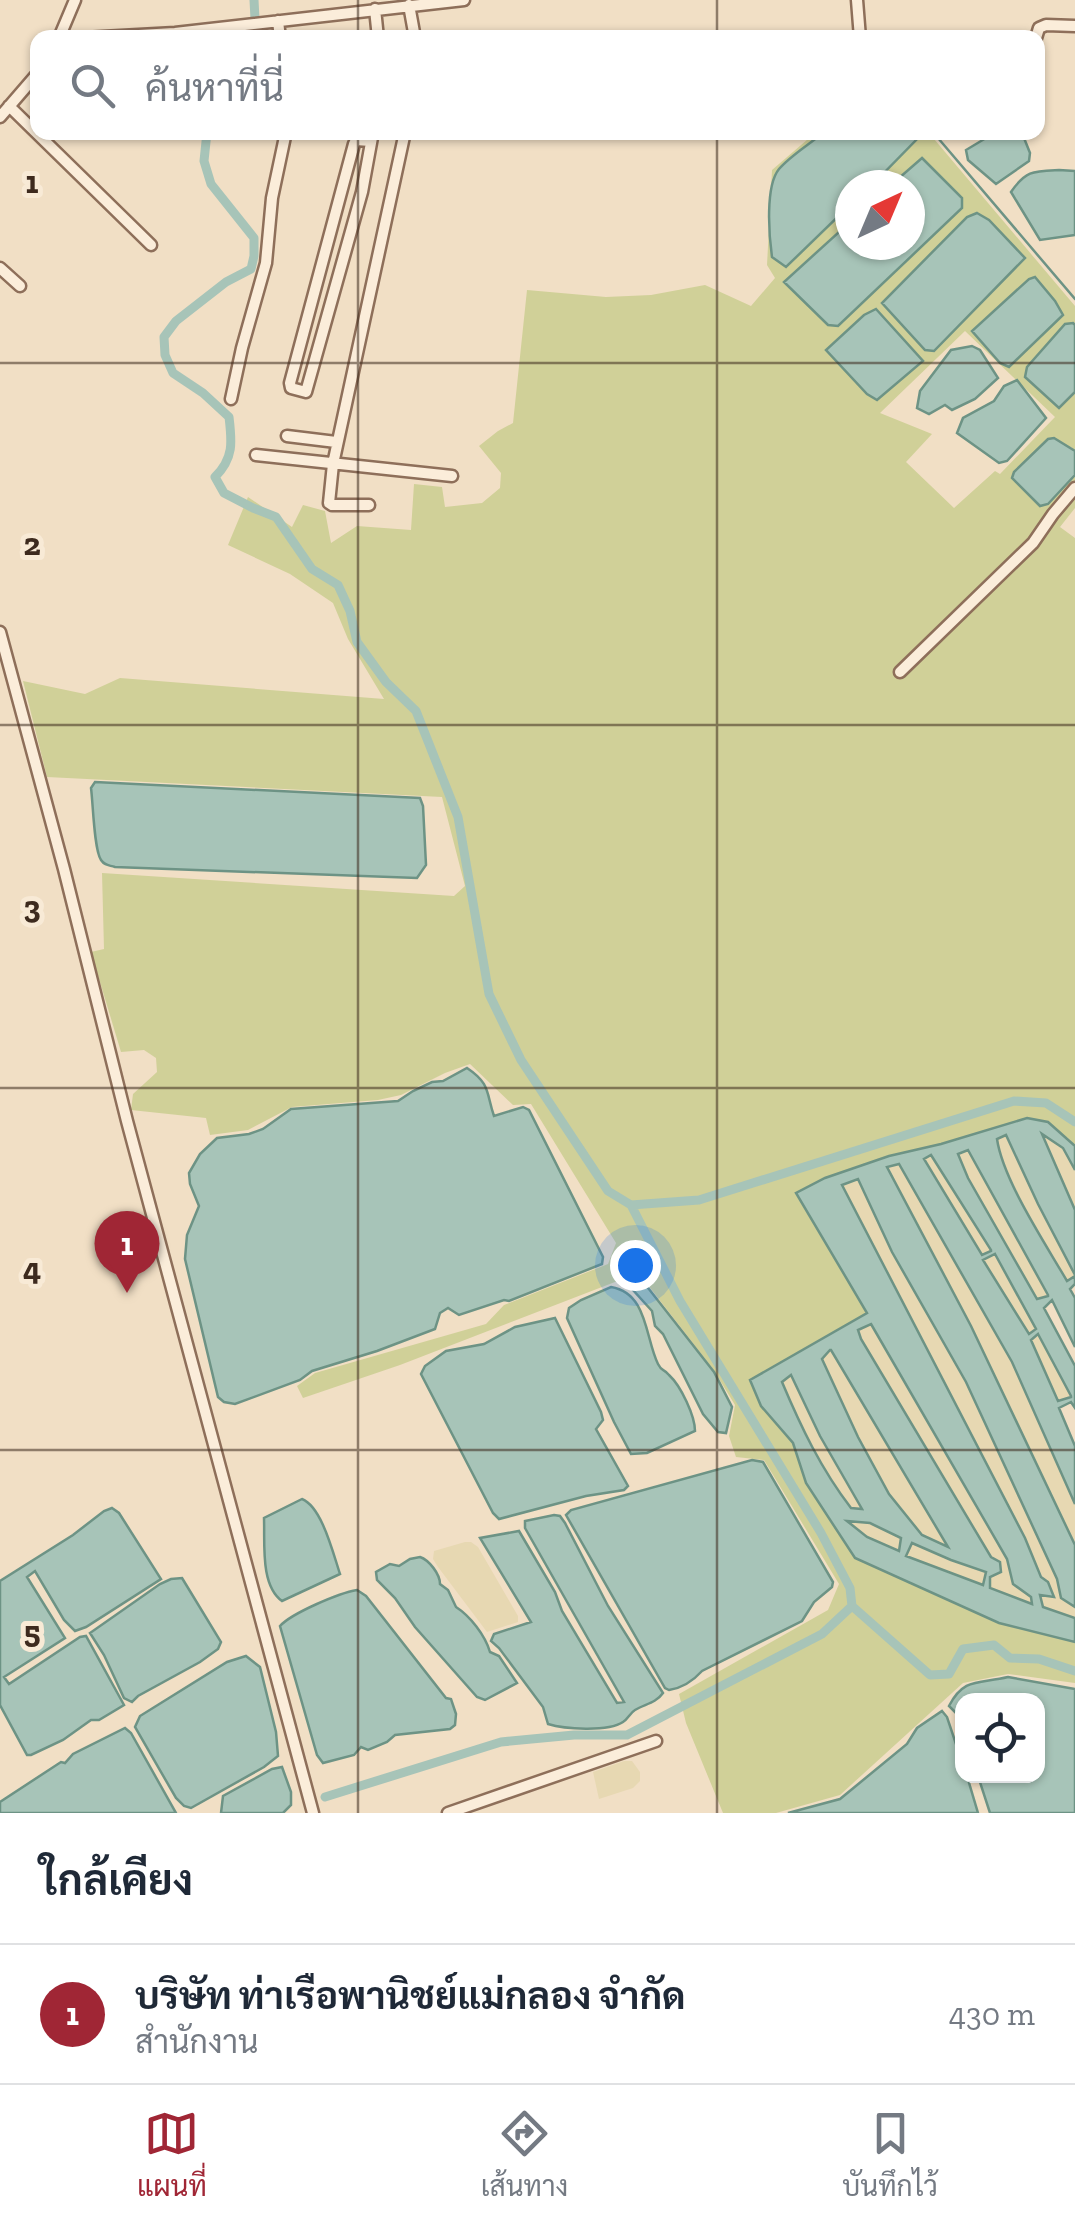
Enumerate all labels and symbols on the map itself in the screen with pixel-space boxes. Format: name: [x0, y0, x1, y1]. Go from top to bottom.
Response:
text: 1: [26, 163, 39, 201]
north arrow: [835, 170, 925, 260]
text: 2: [23, 525, 41, 563]
text: 3: [23, 888, 41, 926]
pin: 1: [94, 1210, 160, 1293]
your location: [610, 1240, 661, 1291]
text: 4: [23, 1250, 41, 1288]
text: 5: [24, 1613, 40, 1651]

